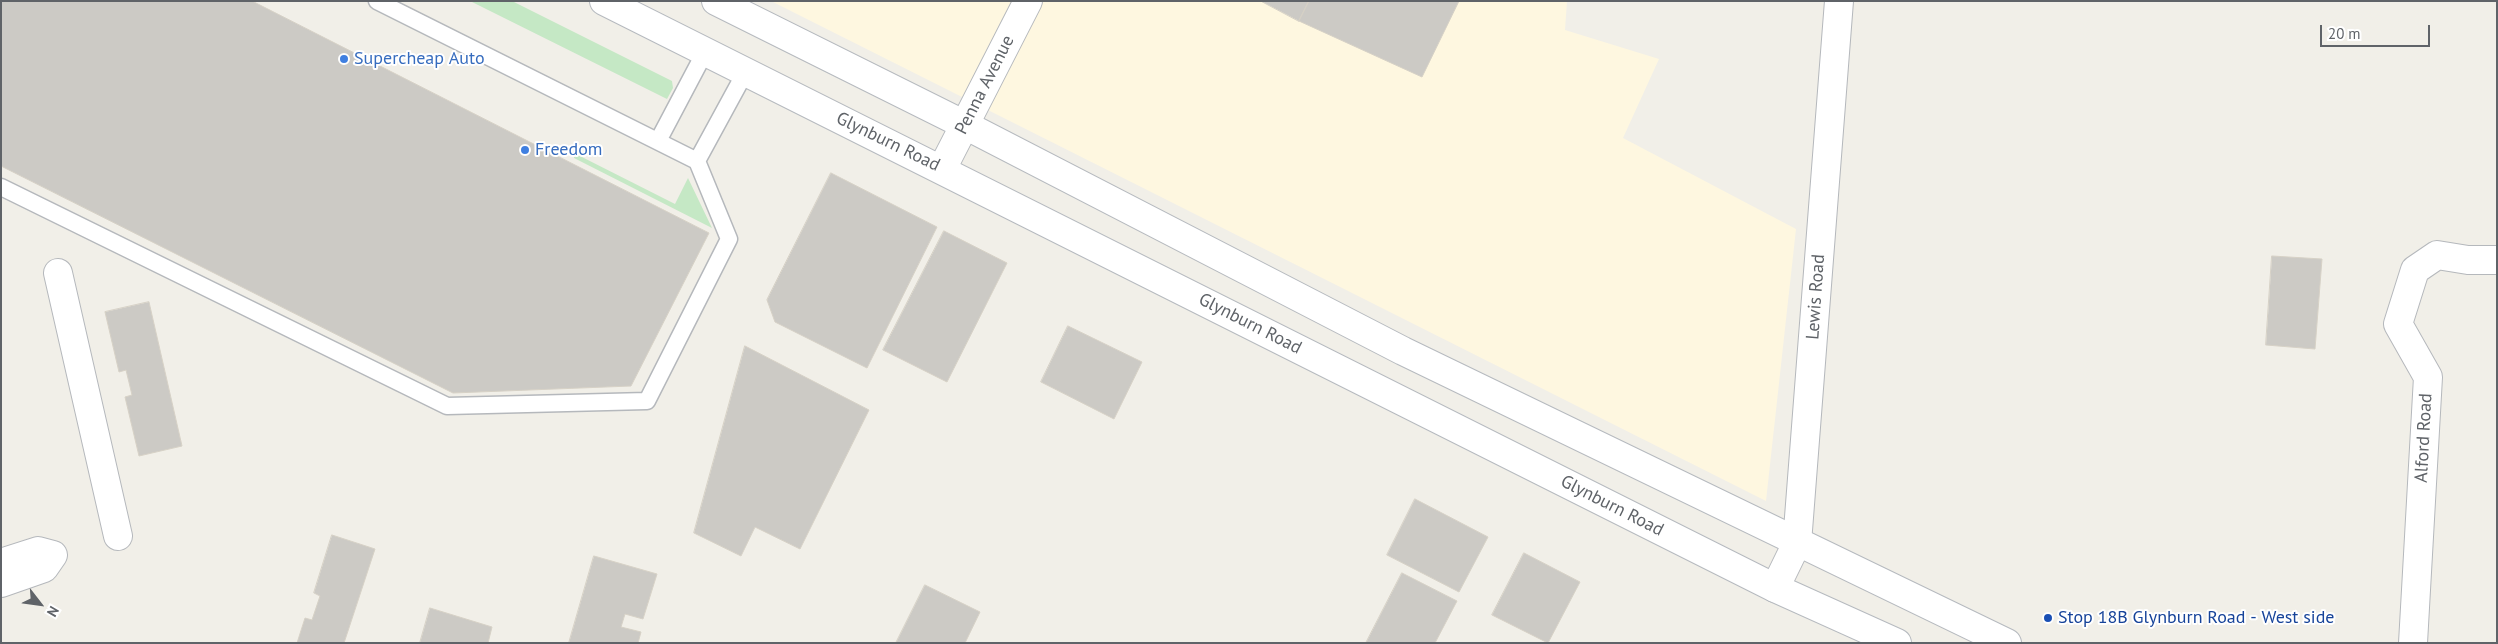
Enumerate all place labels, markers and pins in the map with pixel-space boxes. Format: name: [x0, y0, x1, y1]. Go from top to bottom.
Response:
place label: Supercheap Auto: [354, 48, 485, 70]
marker: Supercheap Auto: [338, 53, 350, 65]
place label: Freedom: [535, 139, 602, 161]
marker: Freedom: [519, 144, 531, 156]
place label: Stop 18B Glynburn Road - West side: [2058, 607, 2334, 629]
marker: Stop 18B Glynburn Road - West side: [2042, 612, 2054, 624]

